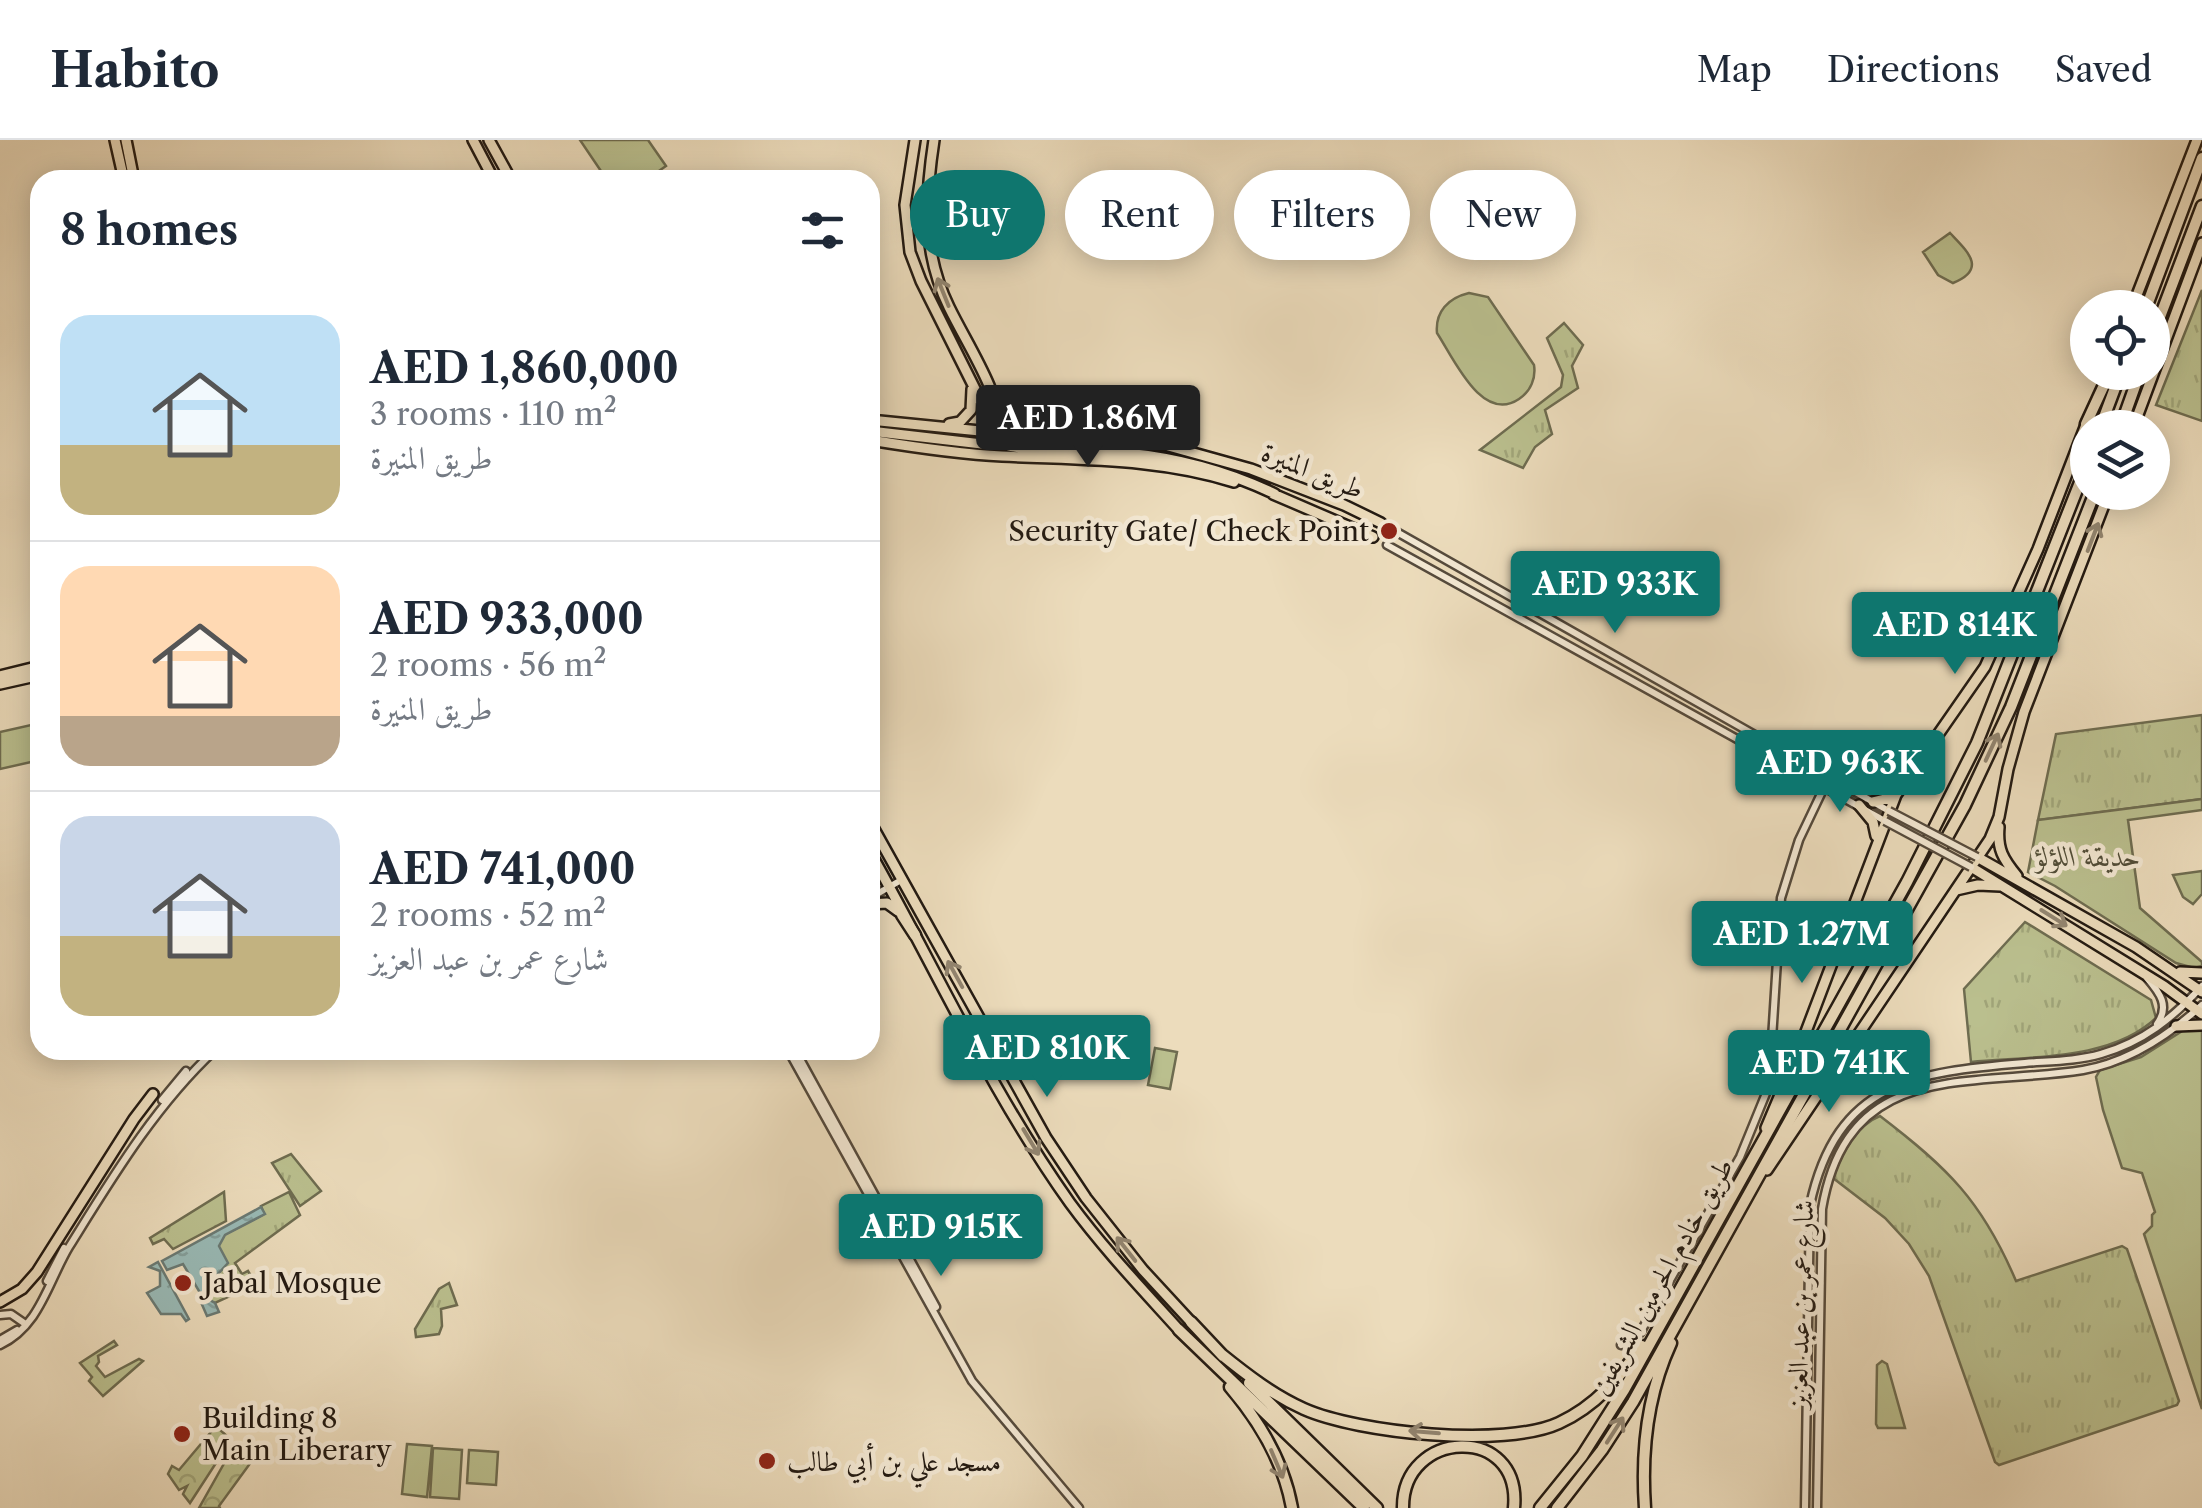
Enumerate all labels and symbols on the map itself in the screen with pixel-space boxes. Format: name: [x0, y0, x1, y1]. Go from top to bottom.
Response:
one-way arrow: [933, 277, 951, 308]
pin: AED 1.86M: [974, 385, 1202, 470]
street label: طريق المنيرة: [1257, 434, 1369, 507]
place label: Security Gate/ Check Point: [1008, 514, 1369, 548]
marker: Security Gate/ Check Point: [1378, 520, 1400, 542]
one-way arrow: [2085, 522, 2103, 553]
pin: AED 933K: [1512, 551, 1718, 636]
pin: AED 814K: [1852, 592, 2058, 677]
pin: AED 963K: [1737, 730, 1943, 815]
one-way arrow: [1983, 733, 2002, 763]
park label: حديقة اللؤلؤ: [2033, 839, 2141, 874]
pin: AED 1.27M: [1688, 901, 1916, 986]
one-way arrow: [2039, 908, 2068, 928]
one-way arrow: [944, 959, 964, 989]
pin: AED 810K: [944, 1015, 1150, 1100]
pin: AED 741K: [1726, 1030, 1932, 1115]
one-way arrow: [1021, 1127, 1041, 1156]
street label: طريق خادم الحرمين الشريفين: [1582, 1152, 1747, 1404]
pin: AED 915K: [838, 1194, 1044, 1279]
street label: شارع عمر بن عبد العزيز: [1779, 1199, 1828, 1412]
one-way arrow: [1116, 1236, 1137, 1263]
place label: Jabal Mosque: [199, 1266, 382, 1300]
marker: Jabal Mosque: [172, 1272, 194, 1294]
place label: Building 8 Main Liberary: [202, 1401, 392, 1467]
one-way arrow: [1604, 1416, 1625, 1445]
one-way arrow: [1409, 1422, 1441, 1441]
marker: Building 8 Main Liberary: [171, 1423, 193, 1445]
place label: مسجد علي بن أبي طالب: [787, 1442, 1001, 1488]
one-way arrow: [1270, 1448, 1288, 1479]
marker: مسجد علي بن أبي طالب: [756, 1450, 778, 1472]

